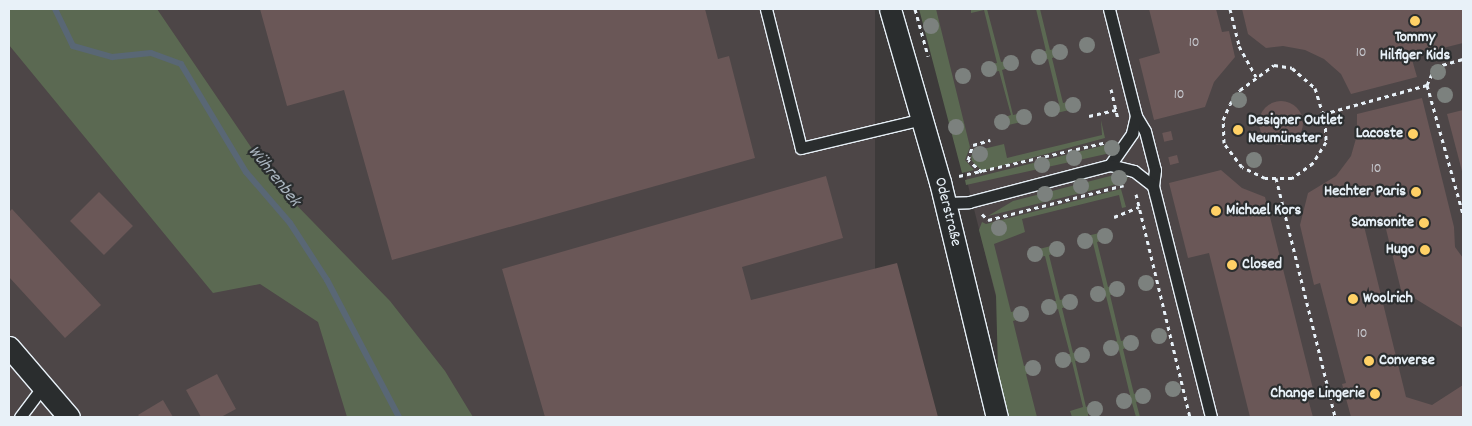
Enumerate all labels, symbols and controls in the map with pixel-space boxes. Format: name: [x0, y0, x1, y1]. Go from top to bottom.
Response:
marker: Tommy Hilfiger Kids: [1409, 15, 1421, 27]
place label: Tommy Hilfiger Kids: [1380, 28, 1450, 66]
house number: 10: [1189, 35, 1199, 51]
house number: 10: [1356, 45, 1366, 61]
house number: 10: [1174, 87, 1184, 103]
place label: Designer Outlet Neumünster: [1248, 111, 1343, 149]
marker: Designer Outlet Neumünster: [1232, 124, 1244, 136]
place label: Lacoste: [1356, 124, 1403, 144]
marker: Lacoste: [1407, 128, 1419, 140]
water label: Wührenbek: [242, 142, 304, 212]
house number: 10: [1371, 161, 1381, 177]
street label: Oderstraße: [929, 176, 965, 248]
place label: Hechter Paris: [1324, 182, 1406, 202]
marker: Hechter Paris: [1410, 186, 1422, 198]
place label: Michael Kors: [1226, 201, 1301, 221]
marker: Michael Kors: [1210, 205, 1222, 217]
place label: Samsonite: [1351, 213, 1414, 233]
marker: Samsonite: [1418, 217, 1430, 229]
place label: Hugo: [1386, 240, 1415, 260]
marker: Hugo: [1419, 244, 1431, 256]
place label: Closed: [1242, 255, 1282, 275]
marker: Closed: [1226, 259, 1238, 271]
place label: Woolrich: [1363, 289, 1413, 309]
marker: Woolrich: [1347, 293, 1359, 305]
house number: 10: [1357, 326, 1367, 342]
place label: Converse: [1379, 351, 1435, 371]
marker: Converse: [1363, 355, 1375, 367]
place label: Change Lingerie: [1270, 384, 1365, 404]
marker: Change Lingerie: [1369, 388, 1381, 400]

